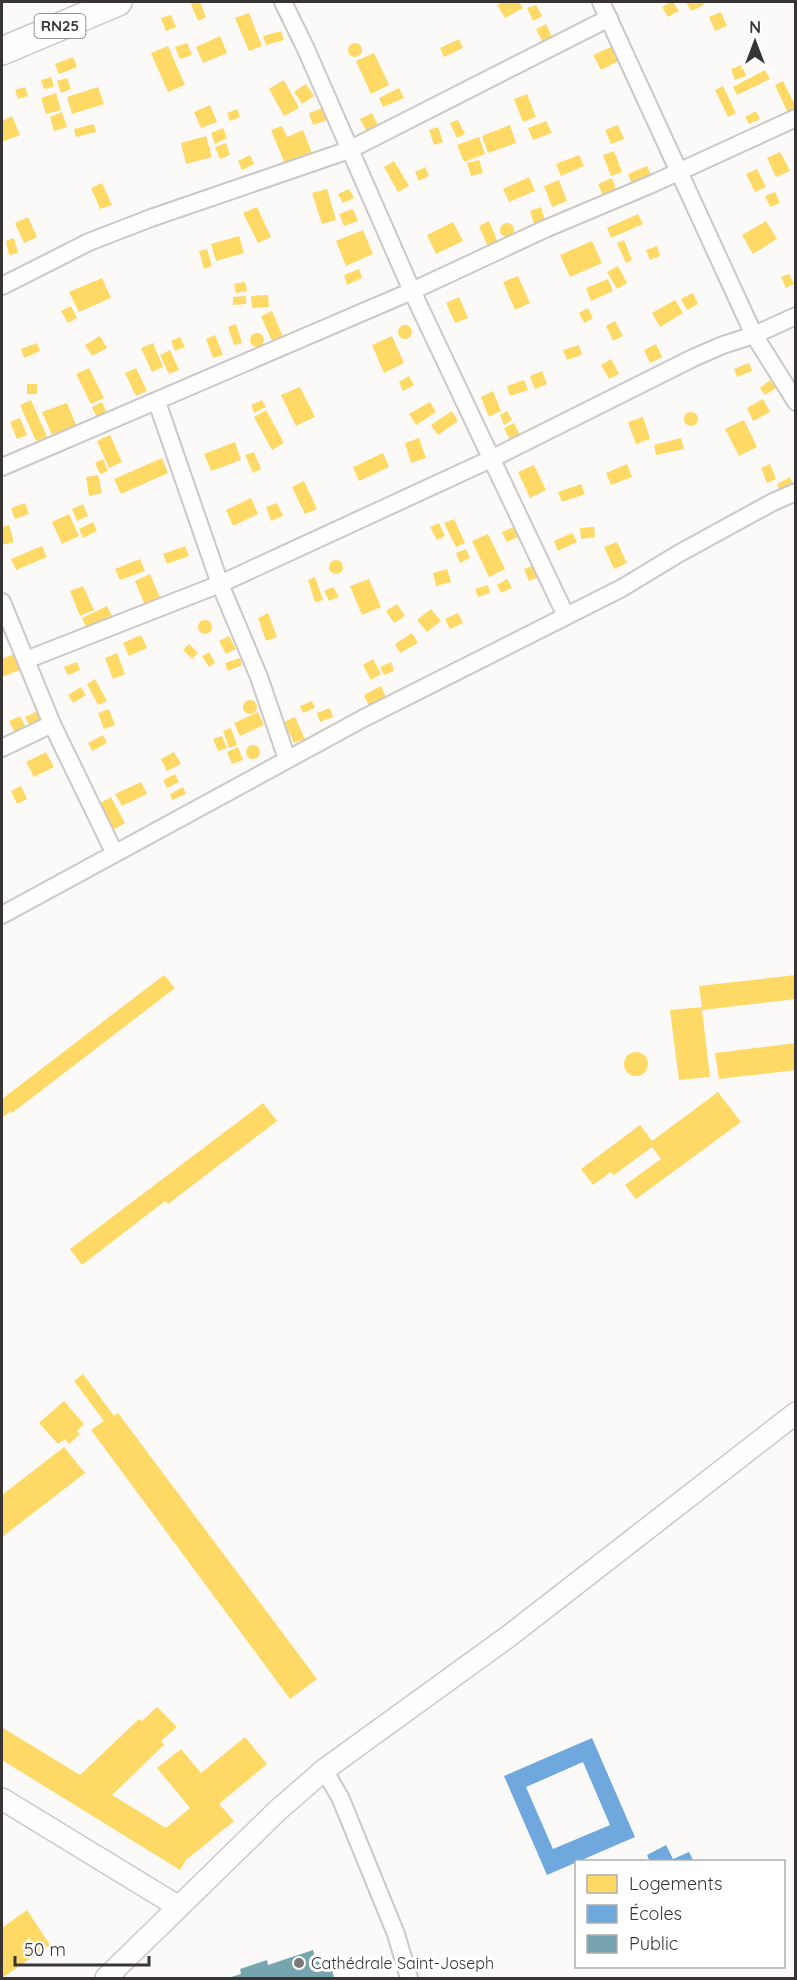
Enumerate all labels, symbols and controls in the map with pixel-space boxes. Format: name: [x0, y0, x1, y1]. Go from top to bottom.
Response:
north arrow: [725, 12, 785, 72]
road number: RN25: [34, 14, 86, 38]
text: N: [749, 17, 761, 37]
legend: [575, 1860, 785, 1968]
text: Logements: [629, 1872, 722, 1895]
text: Écoles: [629, 1902, 682, 1925]
scale bar: [15, 1929, 148, 1967]
text: Public: [629, 1932, 678, 1955]
text: 50 m: [24, 1938, 66, 1961]
place label: Cathédrale Saint-Joseph: [311, 1953, 494, 1973]
marker: Cathédrale Saint-Joseph: [292, 1956, 306, 1970]

